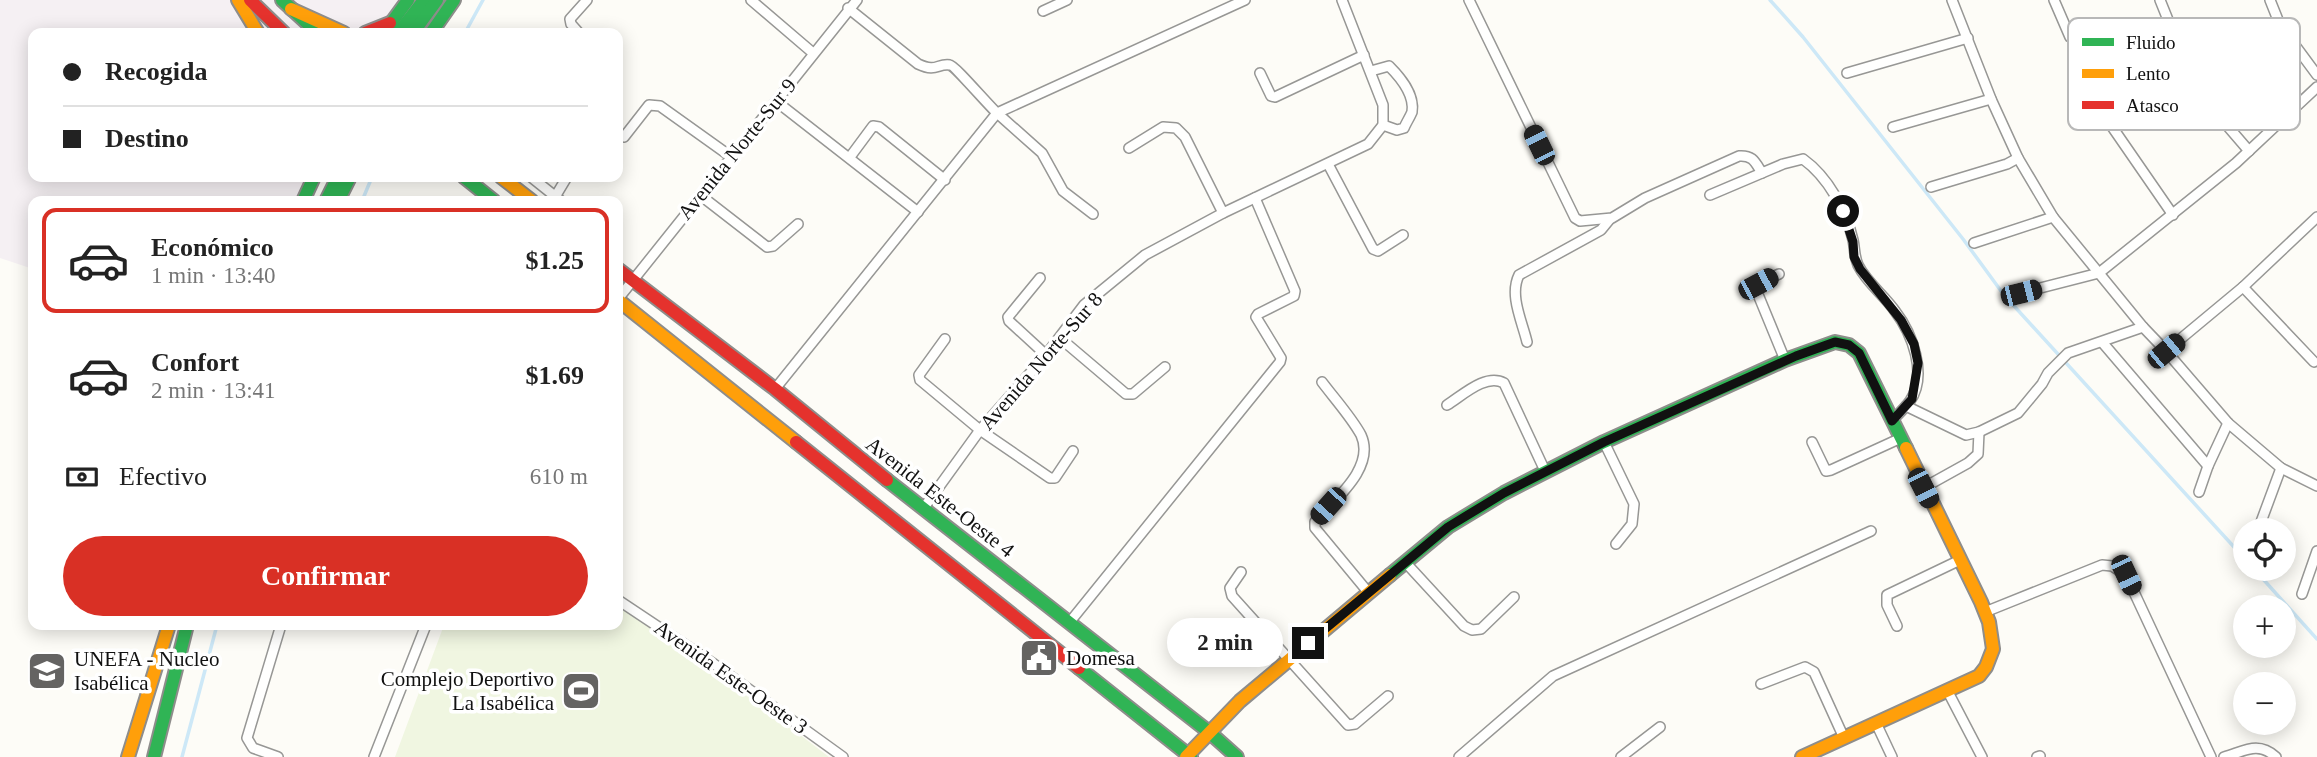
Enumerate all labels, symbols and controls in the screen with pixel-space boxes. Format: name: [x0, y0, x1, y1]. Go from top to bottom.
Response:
legend: [2068, 18, 2300, 130]
text: Fluido: [2126, 32, 2176, 53]
text: Recogida: [105, 57, 208, 86]
text: Lento: [2126, 63, 2170, 84]
street label: Avenida Norte-Sur 9: [673, 74, 801, 224]
text: Atasco: [2126, 95, 2179, 116]
car: [1521, 122, 1558, 168]
text: Destino: [105, 124, 189, 153]
route start: [1827, 195, 1859, 227]
icon: car: [67, 229, 130, 292]
text: Económico: [151, 233, 274, 262]
text: $1.25: [526, 246, 584, 275]
text: 1 min · 13:40: [151, 263, 276, 288]
car: [1735, 265, 1782, 303]
car: [1999, 278, 2044, 308]
street label: Avenida Norte-Sur 8: [975, 287, 1107, 435]
car: [2144, 329, 2189, 373]
icon: car: [67, 344, 130, 407]
text: Confort: [151, 348, 239, 377]
text: $1.69: [526, 361, 584, 390]
text: 2 min · 13:41: [151, 378, 276, 403]
street label: Avenida Este-Oeste 4: [861, 432, 1019, 563]
icon: cash: [63, 458, 101, 496]
text: Efectivo: [119, 462, 207, 491]
text: 610 m: [530, 464, 588, 489]
car: [1905, 465, 1942, 511]
car: [1307, 483, 1350, 529]
map controls: [2233, 518, 2296, 735]
button: locate: [2233, 518, 2296, 581]
button: Confirmar: [63, 536, 588, 616]
car: [2108, 552, 2145, 598]
button: +: [2233, 595, 2296, 658]
street label: Avenida Este-Oeste 3: [650, 615, 812, 739]
callout: 2 min: [1168, 618, 1284, 668]
route end: [1292, 627, 1324, 659]
text: 2 min: [1197, 630, 1253, 655]
public building icon: Domesa: [1018, 637, 1060, 679]
place label: Domesa: [1066, 646, 1135, 670]
place label: UNEFA - Nucleo Isabélica: [74, 647, 219, 695]
school or university icon: UNEFA - Nucleo Isabélica: [26, 650, 68, 692]
place label: Complejo Deportivo La Isabélica: [381, 667, 555, 715]
sports icon: Complejo Deportivo La Isabélica: [560, 670, 602, 712]
button: −: [2233, 672, 2296, 735]

